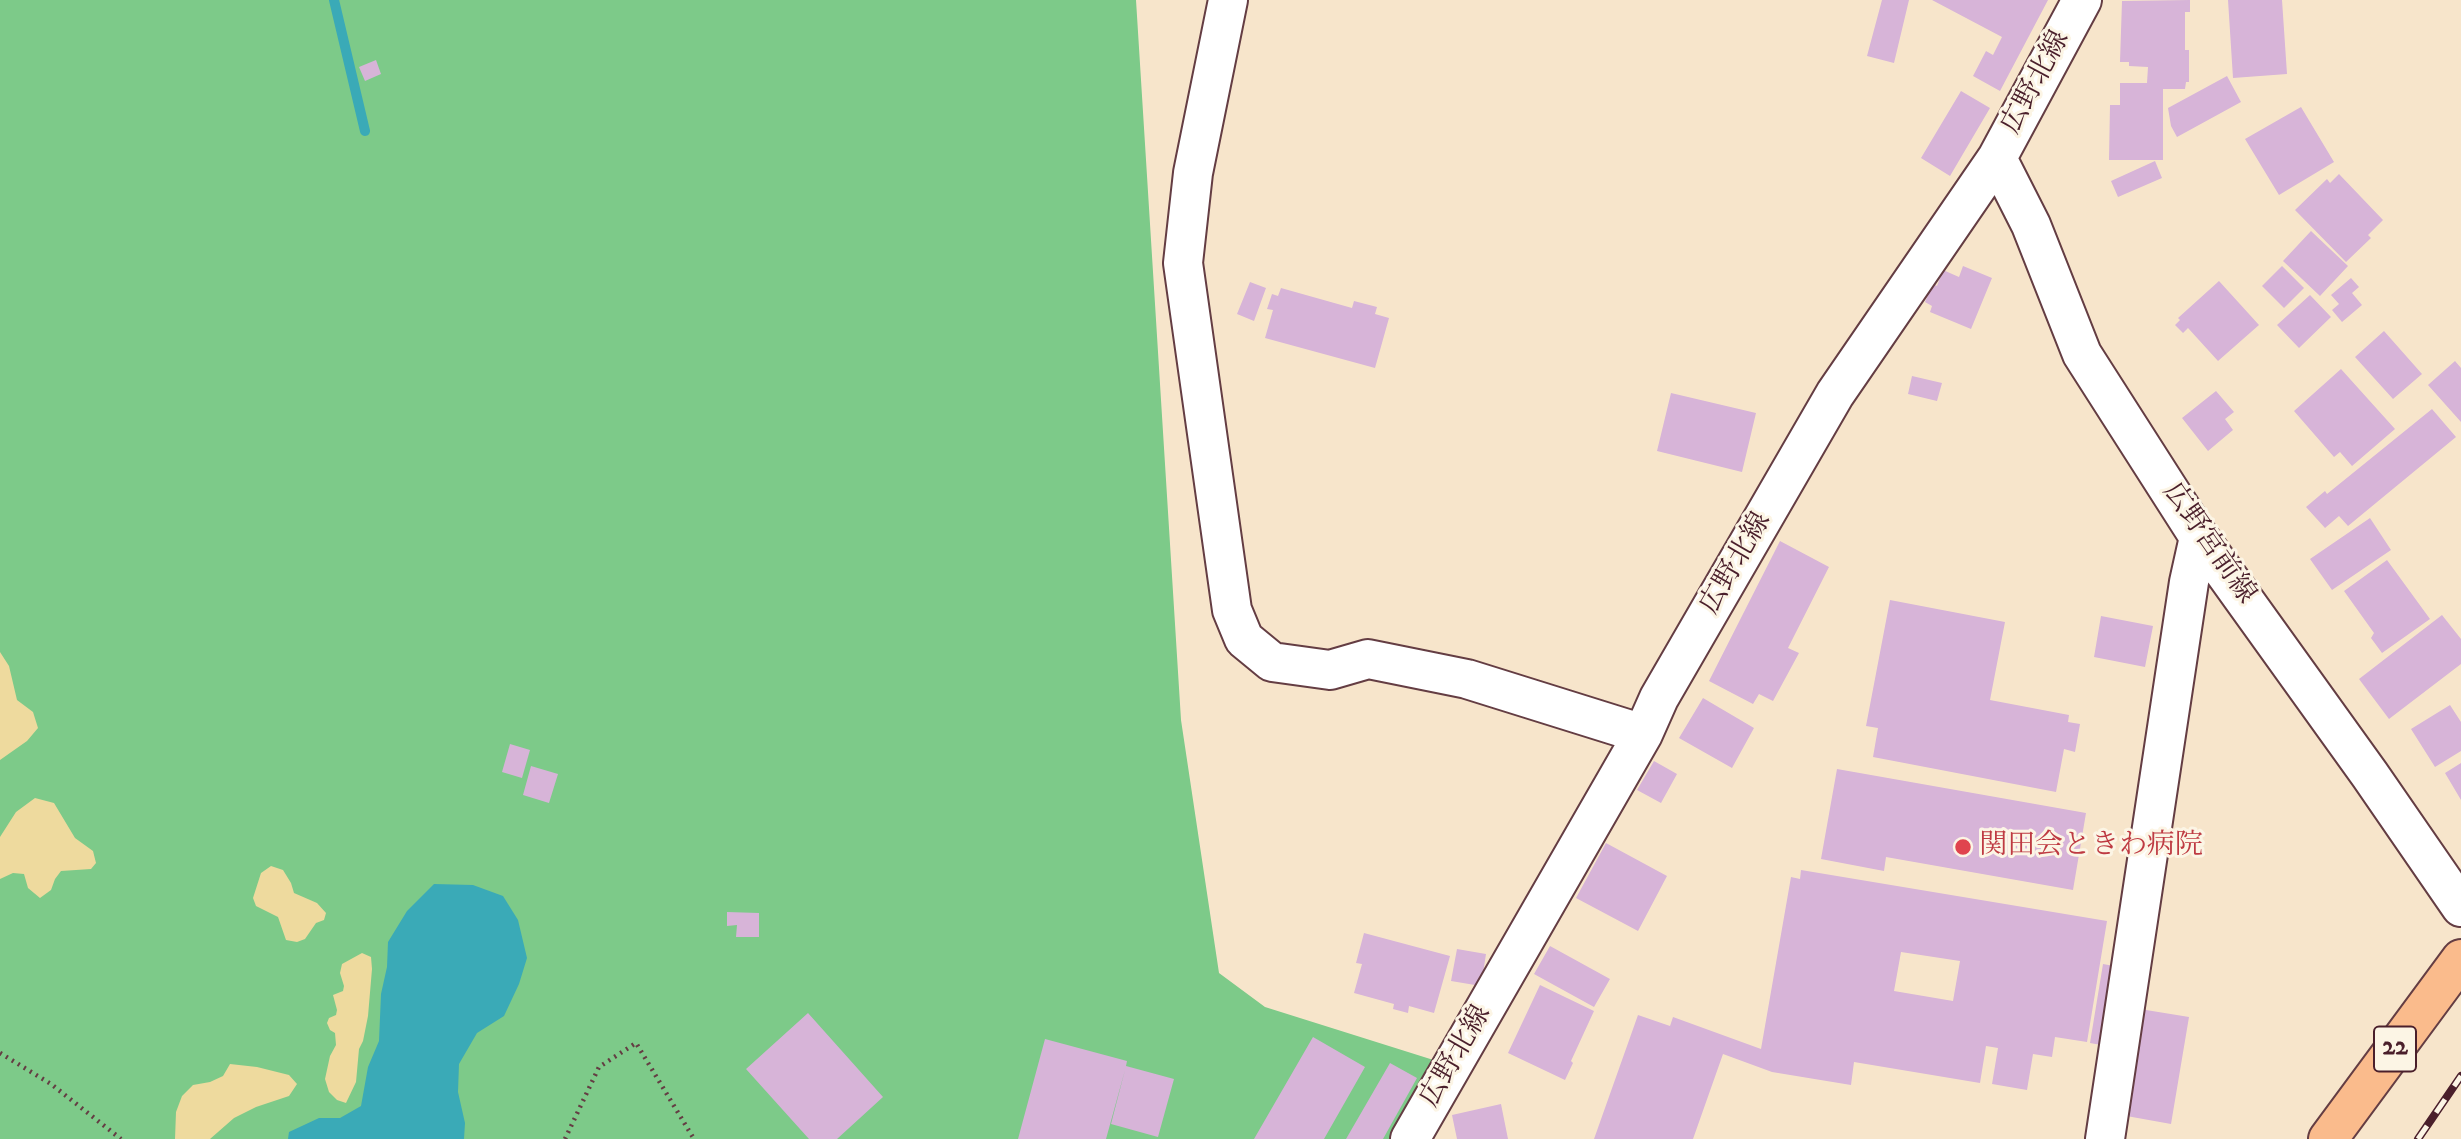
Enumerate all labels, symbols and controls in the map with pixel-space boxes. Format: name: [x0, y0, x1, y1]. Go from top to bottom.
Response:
street label: 広野北線: [1996, 26, 2078, 140]
street label: 広野宮前線: [2154, 477, 2262, 611]
street label: 広野北線: [1694, 507, 1780, 621]
place label: 関田会ときわ病院: [1979, 830, 2203, 864]
marker: 関田会ときわ病院: [1953, 837, 1973, 857]
street label: 広野北線: [1414, 1000, 1500, 1114]
road number: 22: [2374, 1026, 2416, 1072]

